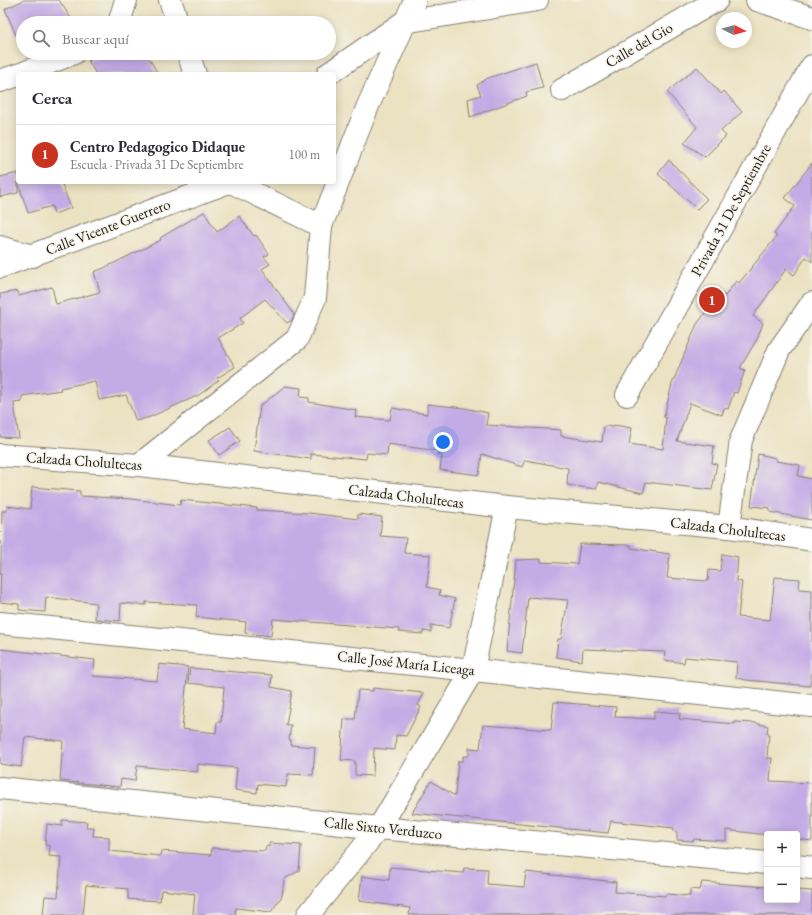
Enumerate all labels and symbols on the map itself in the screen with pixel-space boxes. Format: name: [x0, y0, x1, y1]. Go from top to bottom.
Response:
north arrow: [716, 12, 752, 48]
street label: Calle del Gio: [602, 18, 676, 71]
street label: Privada 31 De Septiembre: [686, 140, 775, 279]
street label: Calle Vicente Guerrero: [43, 194, 173, 259]
pin: 1: [699, 285, 725, 315]
your location: [433, 432, 453, 452]
street label: Calzada Cholultecas: [25, 447, 143, 474]
street label: Calzada Cholultecas: [347, 479, 465, 512]
street label: Calzada Cholultecas: [669, 512, 787, 545]
street label: Calle José María Liceaga: [336, 646, 476, 679]
street label: Calle Sixto Verduzco: [323, 812, 443, 843]

